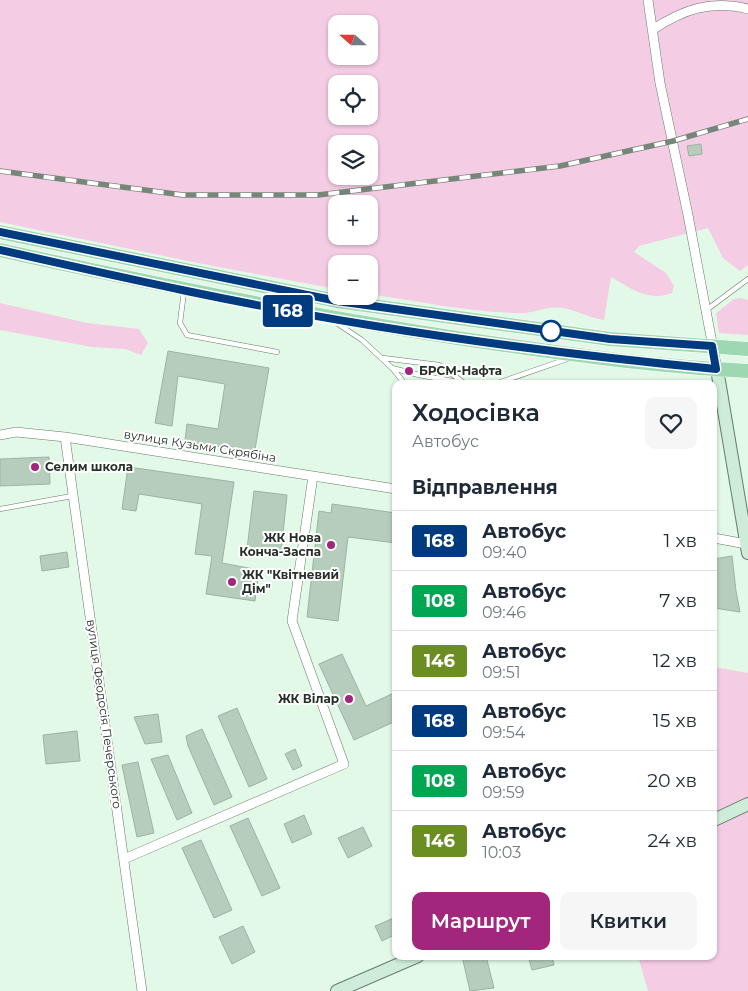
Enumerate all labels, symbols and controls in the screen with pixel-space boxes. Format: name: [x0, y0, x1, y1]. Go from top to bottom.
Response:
north arrow: [328, 15, 378, 65]
map controls: [328, 15, 378, 305]
button: locate: [328, 75, 378, 125]
button: layers: [328, 135, 378, 185]
button: +: [328, 195, 378, 245]
button: −: [328, 255, 378, 305]
line badge: 168: [259, 295, 317, 327]
text: 168: [273, 300, 303, 322]
unlabelled marker: [540, 320, 562, 342]
place label: БРСМ-Нафта: [419, 363, 502, 378]
marker: БРСМ-Нафта: [403, 365, 415, 377]
button: heart: [645, 397, 697, 449]
text: Ходосівка: [412, 398, 540, 427]
street label: вулиця Кузьми Скрябіна: [123, 426, 277, 465]
text: Автобус: [412, 432, 479, 451]
place label: Селим школа: [45, 459, 133, 474]
marker: Селим школа: [29, 461, 41, 473]
text: Відправлення: [412, 476, 558, 499]
text: Автобус: [482, 520, 566, 543]
text: 1 хв: [664, 529, 697, 552]
place label: ЖК Нова Конча-Заспа: [239, 530, 321, 559]
text: 168: [424, 530, 455, 552]
marker: ЖК Нова Конча-Заспа: [325, 539, 337, 551]
text: 09:40: [482, 543, 527, 562]
place label: ЖК "Квітневий Дім": [242, 567, 339, 596]
marker: ЖК "Квітневий Дім": [226, 576, 238, 588]
text: Автобус: [482, 580, 566, 603]
text: 7 хв: [659, 589, 697, 612]
text: 108: [424, 590, 455, 612]
text: 09:46: [482, 603, 526, 622]
street label: вулиця Феодосія Печерського: [84, 618, 125, 810]
text: Автобус: [482, 640, 566, 663]
text: 12 хв: [653, 649, 697, 672]
text: 146: [424, 650, 455, 672]
text: 09:51: [482, 663, 521, 682]
place label: ЖК Вілар: [278, 691, 339, 706]
marker: ЖК Вілар: [343, 693, 355, 705]
text: Автобус: [482, 700, 566, 723]
text: 15 хв: [653, 709, 697, 732]
text: 168: [424, 710, 455, 732]
text: 09:54: [482, 723, 525, 742]
text: Автобус: [482, 760, 566, 783]
text: 20 хв: [647, 769, 697, 792]
text: 108: [424, 770, 455, 792]
text: 09:59: [482, 783, 525, 802]
text: Автобус: [482, 820, 566, 843]
text: 24 хв: [648, 829, 697, 852]
text: 146: [424, 830, 455, 852]
text: 10:03: [482, 843, 521, 862]
button: Маршрут: [412, 892, 550, 950]
button: Квитки: [560, 892, 697, 950]

